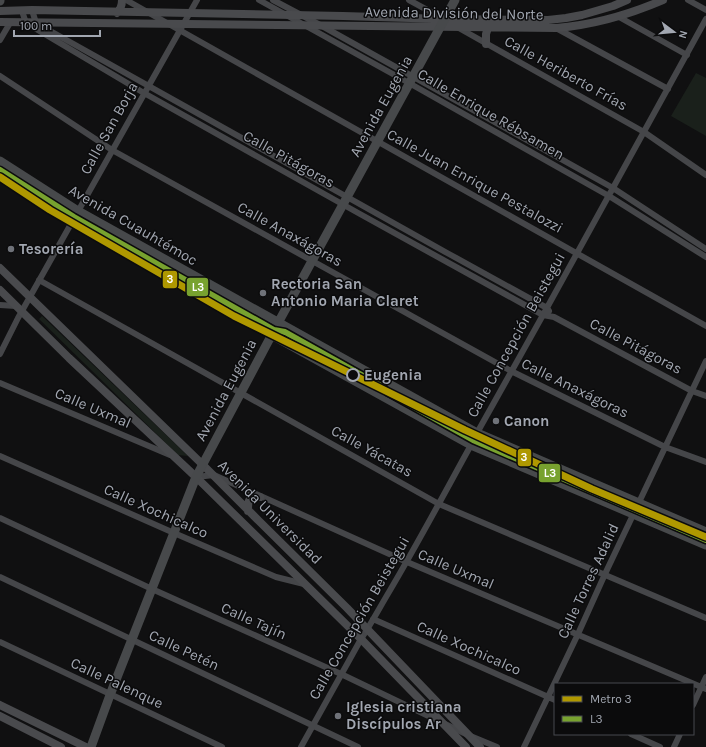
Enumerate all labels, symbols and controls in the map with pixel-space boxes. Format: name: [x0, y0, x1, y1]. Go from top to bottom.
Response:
street label: Avenida División del Norte: [364, 2, 544, 24]
scale bar: [14, 12, 100, 38]
north arrow: [654, 12, 694, 52]
text: 100 m: [20, 19, 52, 33]
text: N: [676, 29, 690, 40]
street label: Calle Heriberto Frías: [501, 32, 631, 114]
street label: Avenida Eugenia: [346, 52, 416, 160]
street label: Calle Enrique Rébsamen: [414, 65, 568, 163]
street label: Calle San Borja: [76, 79, 142, 177]
street label: Calle Juan Enrique Pestalozzi: [384, 125, 566, 237]
street label: Calle Pitágoras: [240, 126, 338, 192]
street label: Avenida Cuauhtémoc: [65, 181, 201, 269]
street label: Calle Anaxágoras: [234, 198, 346, 270]
place label: Tesorería: [19, 240, 84, 258]
marker: Tesorería: [6, 244, 16, 254]
street label: Calle Concepción Beistegui: [463, 249, 569, 421]
line badge: 3: [162, 270, 178, 289]
text: 3: [167, 273, 174, 286]
place label: Rectoria San Antonio Maria Claret: [271, 275, 419, 310]
line badge: L3: [186, 277, 209, 297]
text: L3: [192, 281, 204, 294]
marker: Rectoria San Antonio Maria Claret: [258, 288, 268, 298]
street label: Calle Pitágoras: [587, 314, 685, 378]
street label: Avenida Eugenia: [191, 336, 261, 444]
street label: Calle Anaxágoras: [518, 354, 632, 422]
place label: Eugenia: [364, 366, 422, 384]
marker: Eugenia: [346, 368, 360, 382]
street label: Calle Uxmal: [52, 384, 134, 432]
place label: Canon: [504, 412, 549, 430]
marker: Canon: [491, 416, 501, 426]
street label: Calle Yácatas: [328, 421, 416, 481]
line badge: 3: [517, 448, 532, 467]
text: 3: [521, 451, 528, 464]
street label: Avenida Universidad: [214, 456, 326, 568]
line badge: L3: [538, 463, 561, 483]
text: L3: [544, 467, 556, 480]
street label: Calle Xochicalco: [101, 480, 211, 542]
street label: Calle Torres Adalid: [553, 521, 623, 641]
street label: Calle Concepción Beistegui: [305, 533, 413, 703]
street label: Calle Uxmal: [415, 545, 497, 593]
street label: Calle Tajín: [218, 599, 290, 643]
street label: Calle Xochicalco: [414, 617, 524, 679]
street label: Calle Petén: [146, 626, 222, 674]
street label: Calle Palenque: [68, 654, 166, 712]
legend: [554, 683, 694, 735]
text: Metro 3: [590, 692, 632, 706]
place label: Iglesia cristiana Discípulos Ar: [346, 698, 462, 733]
marker: Iglesia cristiana Discípulos Ar: [333, 711, 343, 721]
text: L3: [590, 712, 603, 726]

